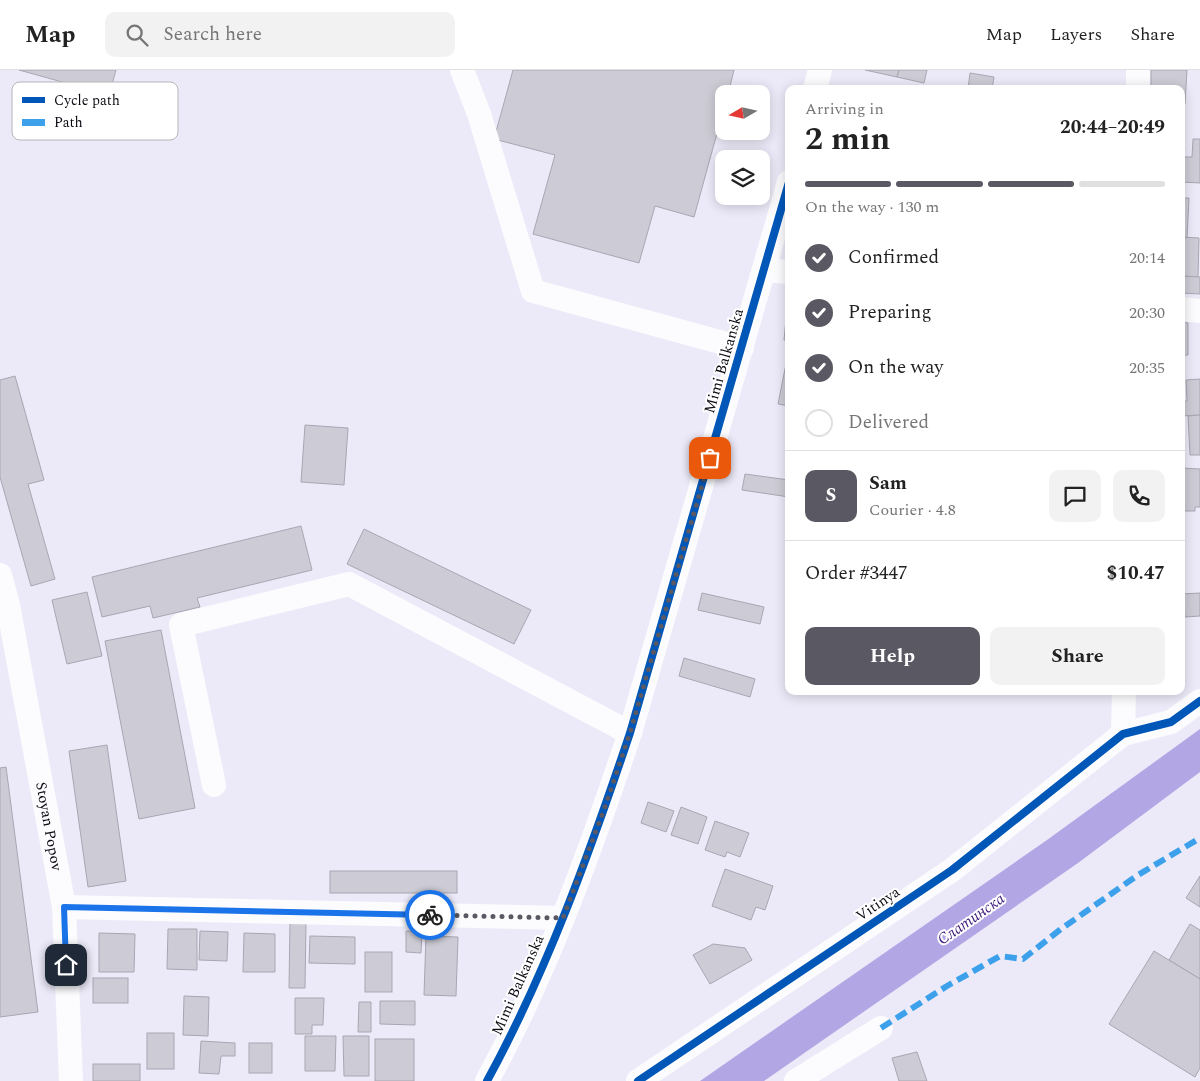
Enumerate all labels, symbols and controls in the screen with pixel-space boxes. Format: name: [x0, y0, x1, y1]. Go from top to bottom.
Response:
search box: [105, 12, 455, 57]
text: Map: [25, 17, 75, 53]
text: Search here: [163, 20, 262, 49]
icon: search: [123, 21, 151, 49]
text: Map: [986, 21, 1022, 48]
text: Layers: [1050, 21, 1102, 48]
text: Share: [1130, 21, 1175, 48]
legend: [12, 82, 178, 140]
north arrow: [715, 85, 770, 140]
map controls: [715, 85, 770, 205]
text: Cycle path: [54, 90, 120, 111]
text: Arriving in: [805, 97, 884, 121]
text: Path: [54, 112, 83, 133]
text: 20:44–20:49: [1060, 113, 1165, 142]
text: 2 min: [805, 115, 890, 164]
button: layers: [715, 150, 770, 205]
text: On the way · 130 m: [805, 195, 939, 219]
text: Confirmed: [848, 243, 939, 272]
icon: check: [805, 244, 833, 272]
text: 20:14: [1129, 246, 1165, 270]
text: Preparing: [848, 298, 932, 327]
icon: check: [805, 299, 833, 327]
text: 20:30: [1129, 301, 1165, 325]
street label: Mimi Balkanska: [698, 305, 750, 416]
text: On the way: [848, 353, 944, 382]
icon: check: [805, 354, 833, 382]
text: 20:35: [1129, 356, 1165, 380]
text: Delivered: [848, 408, 929, 437]
pin: [689, 437, 731, 479]
icon: bag: [696, 444, 724, 472]
text: Sam: [869, 469, 907, 498]
button: chat: [1049, 470, 1101, 522]
button: phone: [1113, 470, 1165, 522]
text: S: [826, 481, 836, 510]
text: Courier · 4.8: [869, 498, 956, 522]
text: Order #3447: [805, 559, 908, 588]
text: $10.47: [1107, 559, 1165, 588]
button: Help: [805, 627, 980, 685]
button: Share: [990, 627, 1165, 685]
street label: Stoyan Popov: [30, 780, 69, 873]
street label: Vitinya: [851, 880, 905, 927]
water label: Слатинска: [932, 887, 1010, 951]
courier: [405, 890, 455, 940]
icon: bike: [416, 901, 444, 929]
street label: Mimi Balkanska: [486, 930, 551, 1039]
pin: [45, 944, 87, 986]
icon: home: [52, 951, 80, 979]

